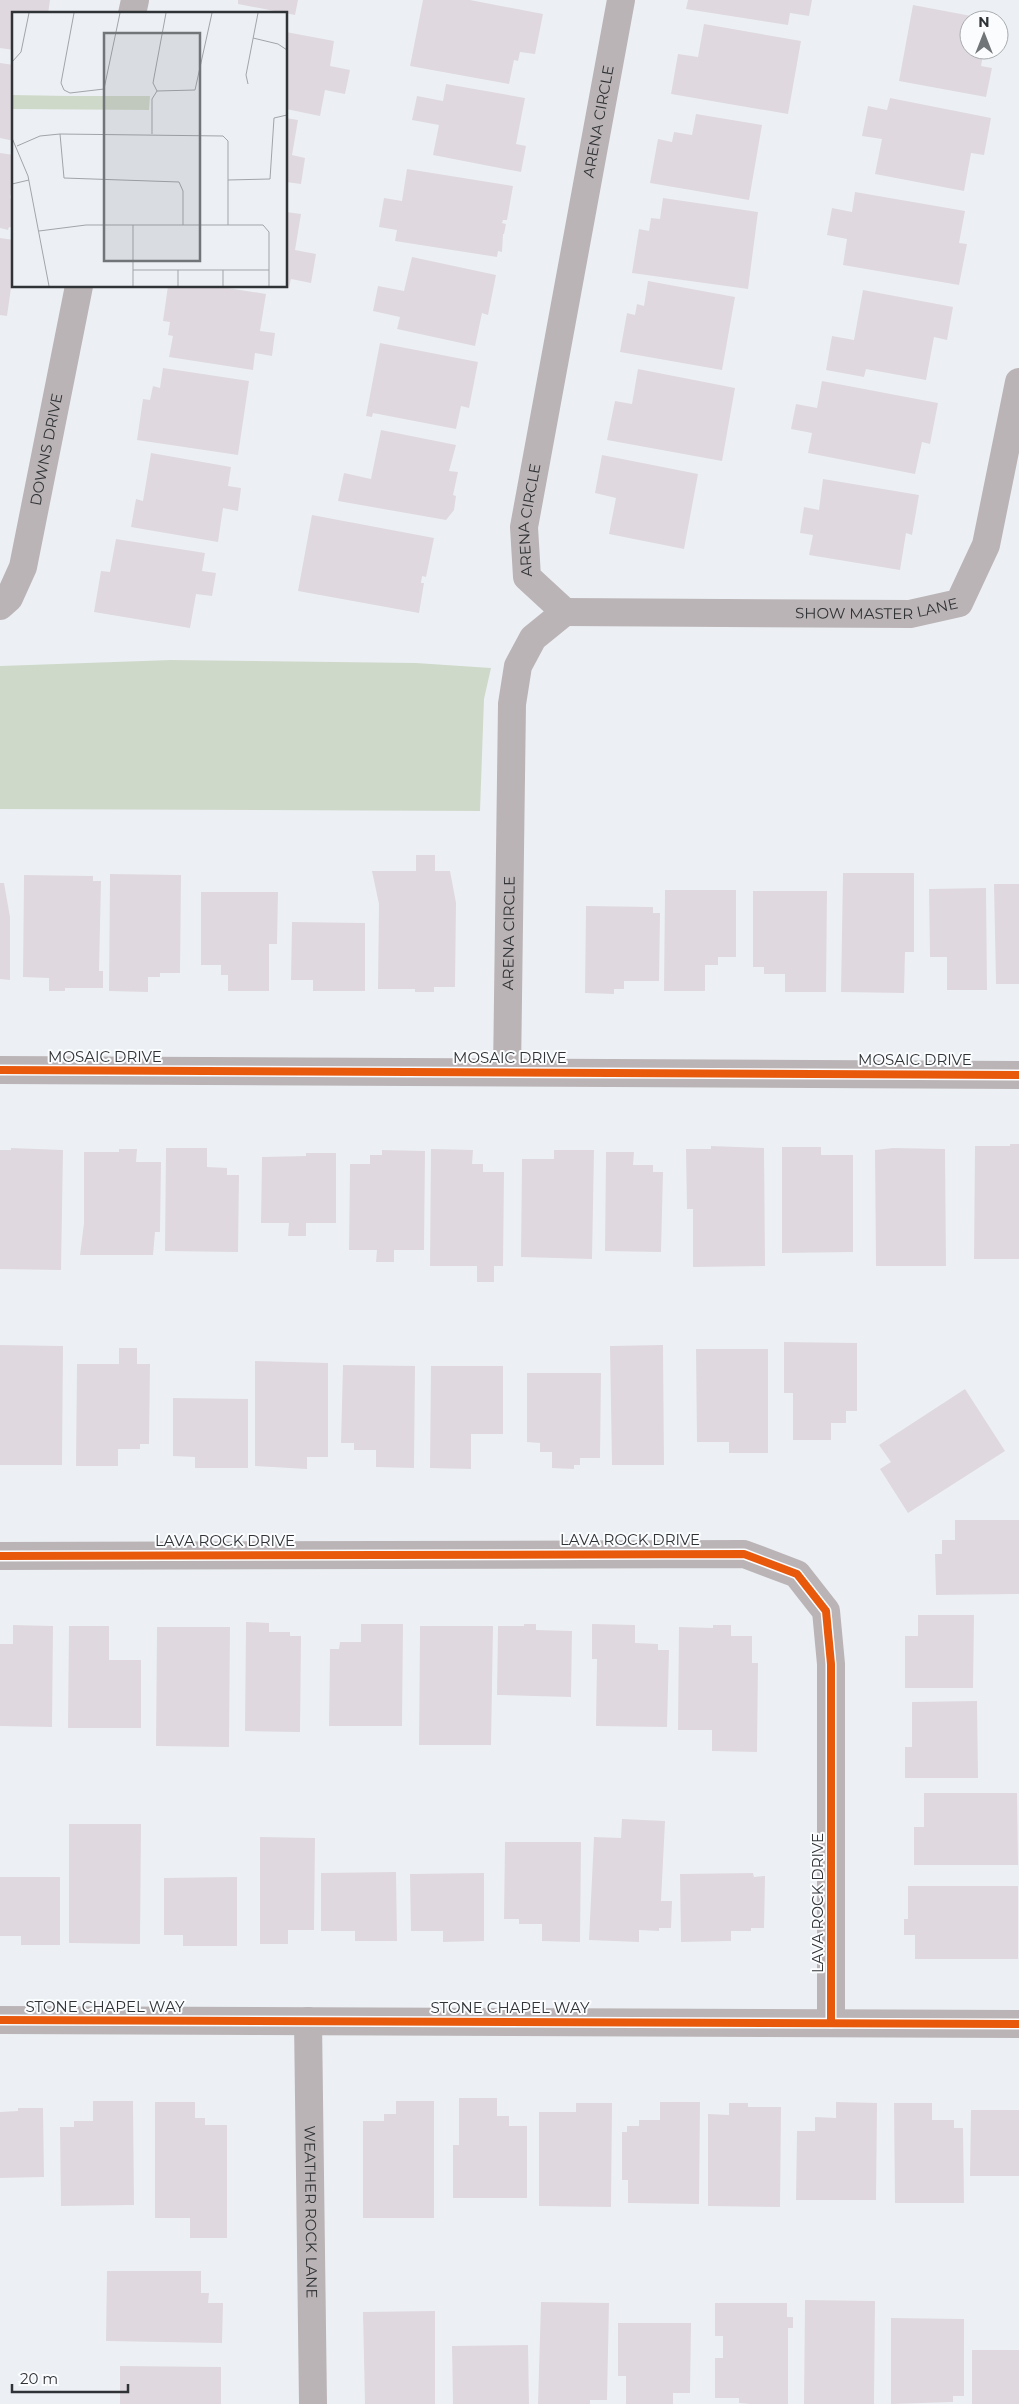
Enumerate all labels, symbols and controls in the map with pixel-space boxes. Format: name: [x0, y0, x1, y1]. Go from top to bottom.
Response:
north arrow: [959, 10, 1009, 60]
inset map: [12, 12, 288, 288]
text: N: [978, 13, 990, 31]
street label: ARENA CIRCLE: [578, 64, 618, 179]
street label: DOWNS DRIVE: [25, 391, 66, 507]
street label: ARENA CIRCLE: [514, 462, 544, 577]
street label: SHOW MASTER LANE: [795, 594, 960, 623]
street label: ARENA CIRCLE: [498, 876, 519, 990]
street label: MOSAIC DRIVE: [48, 1047, 162, 1066]
street label: MOSAIC DRIVE: [453, 1048, 567, 1067]
street label: MOSAIC DRIVE: [858, 1050, 972, 1069]
street label: LAVA ROCK DRIVE: [560, 1530, 700, 1549]
street label: LAVA ROCK DRIVE: [155, 1531, 295, 1550]
street label: LAVA ROCK DRIVE: [808, 1833, 827, 1973]
street label: STONE CHAPEL WAY: [26, 1997, 185, 2016]
street label: STONE CHAPEL WAY: [431, 1998, 590, 2017]
street label: WEATHER ROCK LANE: [300, 2125, 322, 2299]
scale bar: [12, 2362, 129, 2394]
text: 20 m: [20, 2369, 58, 2388]

